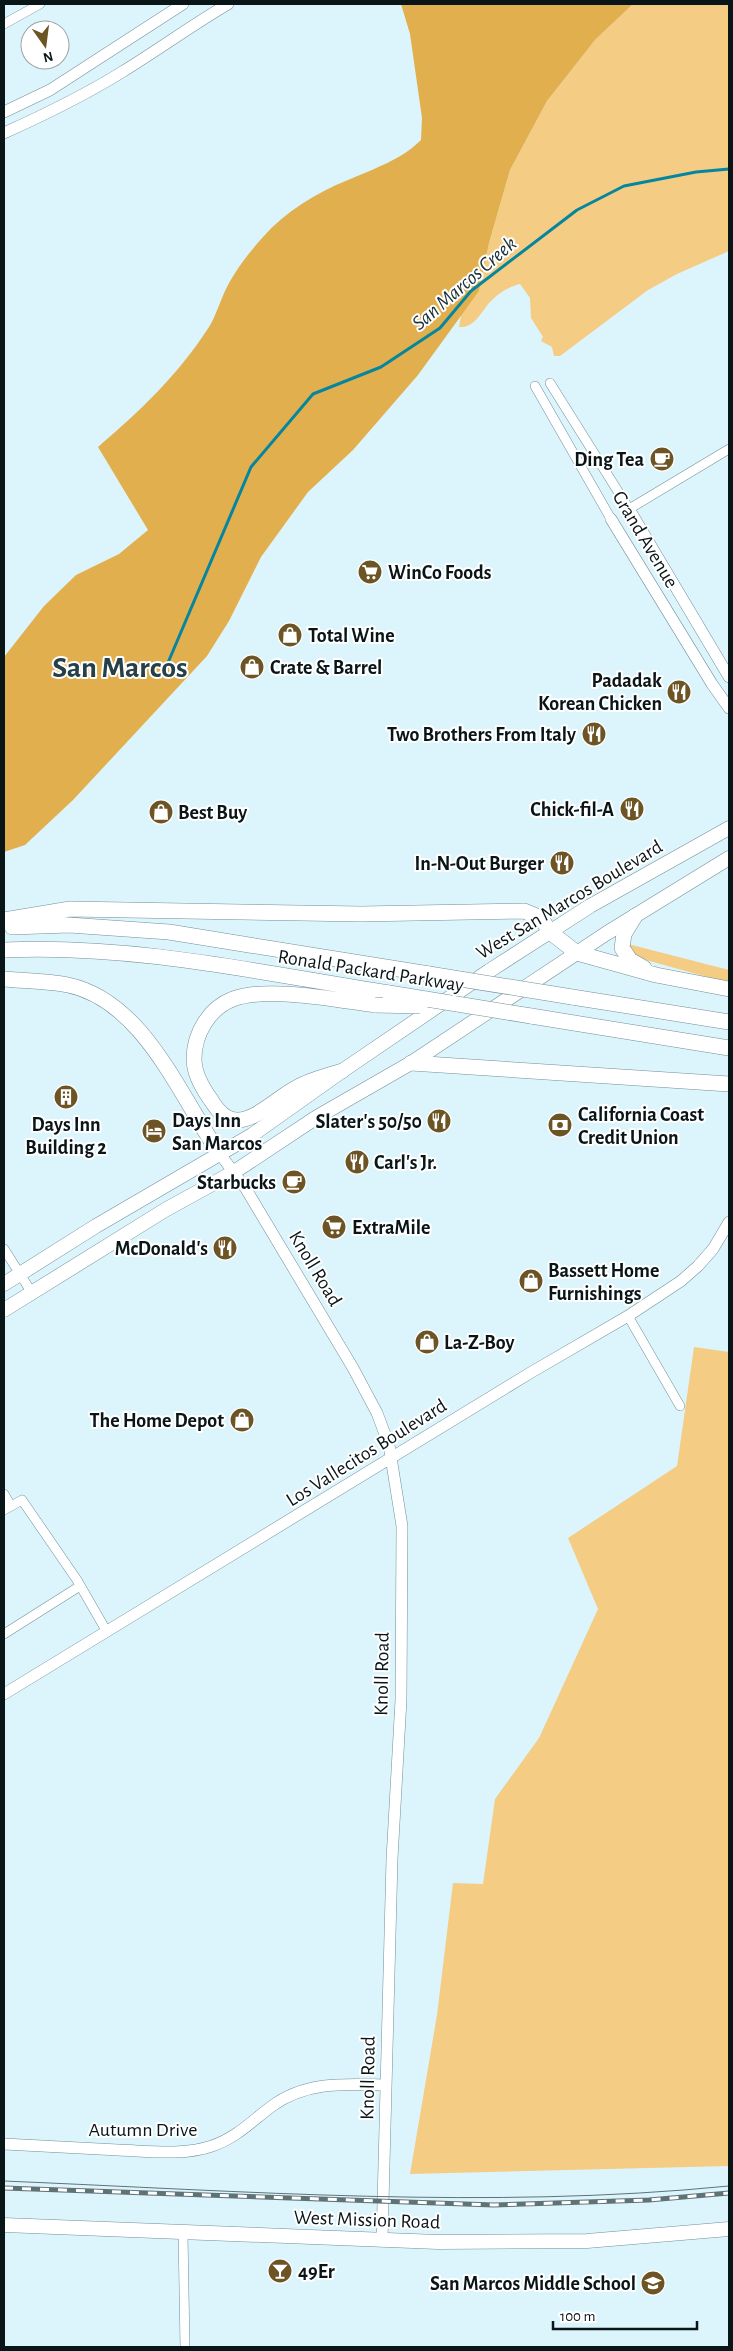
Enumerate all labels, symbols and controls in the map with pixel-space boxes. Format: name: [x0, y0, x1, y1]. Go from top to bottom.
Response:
north arrow: [20, 20, 70, 70]
text: N: [41, 49, 54, 65]
water label: San Marcos Creek: [408, 232, 521, 334]
cafe icon: Ding Tea: [649, 446, 675, 472]
place label: Ding Tea: [574, 450, 644, 470]
street label: Grand Avenue: [608, 488, 682, 591]
supermarket icon: WinCo Foods: [357, 559, 383, 585]
place label: WinCo Foods: [388, 563, 492, 583]
shop icon: Total Wine: [277, 622, 303, 648]
place label: Total Wine: [308, 626, 395, 646]
district label: San Marcos: [52, 653, 188, 683]
shop icon: Crate & Barrel: [239, 654, 265, 680]
place label: Crate & Barrel: [270, 658, 382, 678]
place label: Padadak Korean Chicken: [538, 671, 662, 714]
restaurant icon: Padadak Korean Chicken: [666, 679, 692, 705]
restaurant icon: Two Brothers From Italy: [581, 721, 607, 747]
place label: Two Brothers From Italy: [387, 725, 576, 745]
restaurant icon: Chick-fil-A: [619, 796, 645, 822]
shop icon: Best Buy: [148, 799, 174, 825]
place label: Chick-fil-A: [530, 800, 614, 820]
place label: Best Buy: [178, 803, 247, 823]
street label: West San Marcos Boulevard: [473, 836, 666, 963]
restaurant icon: In-N-Out Burger: [549, 850, 575, 876]
place label: In-N-Out Burger: [415, 854, 544, 874]
street label: Ronald Packard Parkway: [276, 946, 466, 996]
building icon: Days Inn Building 2: [53, 1084, 79, 1110]
place label: California Coast Credit Union: [578, 1105, 704, 1148]
restaurant icon: Slater's 50/50: [426, 1108, 452, 1134]
place label: Days Inn San Marcos: [172, 1111, 263, 1154]
place label: Slater's 50/50: [315, 1112, 422, 1132]
bank icon: California Coast Credit Union: [547, 1112, 573, 1138]
place label: Days Inn Building 2: [25, 1115, 107, 1158]
hotel icon: Days Inn San Marcos: [141, 1118, 167, 1144]
restaurant icon: Carl's Jr.: [344, 1149, 370, 1175]
place label: Carl's Jr.: [374, 1153, 437, 1173]
cafe icon: Starbucks: [281, 1169, 307, 1195]
place label: Starbucks: [197, 1173, 276, 1193]
supermarket icon: ExtraMile: [321, 1214, 347, 1240]
place label: ExtraMile: [352, 1218, 430, 1238]
street label: Knoll Road: [285, 1227, 345, 1310]
restaurant icon: McDonald's: [212, 1235, 238, 1261]
place label: McDonald's: [115, 1239, 208, 1259]
place label: Bassett Home Furnishings: [548, 1261, 659, 1304]
shop icon: Bassett Home Furnishings: [518, 1268, 544, 1294]
shop icon: La-Z-Boy: [414, 1329, 440, 1355]
place label: La-Z-Boy: [444, 1333, 514, 1353]
street label: Los Vallecitos Boulevard: [283, 1395, 450, 1510]
shop icon: The Home Depot: [229, 1407, 255, 1433]
place label: The Home Depot: [89, 1411, 224, 1431]
street label: Knoll Road: [371, 1632, 393, 1716]
street label: Knoll Road: [357, 2036, 379, 2120]
street label: Autumn Drive: [89, 2120, 197, 2140]
street label: West Mission Road: [293, 2207, 441, 2233]
bar icon: 49Er: [267, 2258, 293, 2284]
place label: 49Er: [298, 2262, 335, 2282]
school or university icon: San Marcos Middle School: [640, 2270, 666, 2296]
place label: San Marcos Middle School: [430, 2274, 636, 2294]
scale bar: [553, 2298, 697, 2330]
text: 100 m: [560, 2309, 595, 2324]

